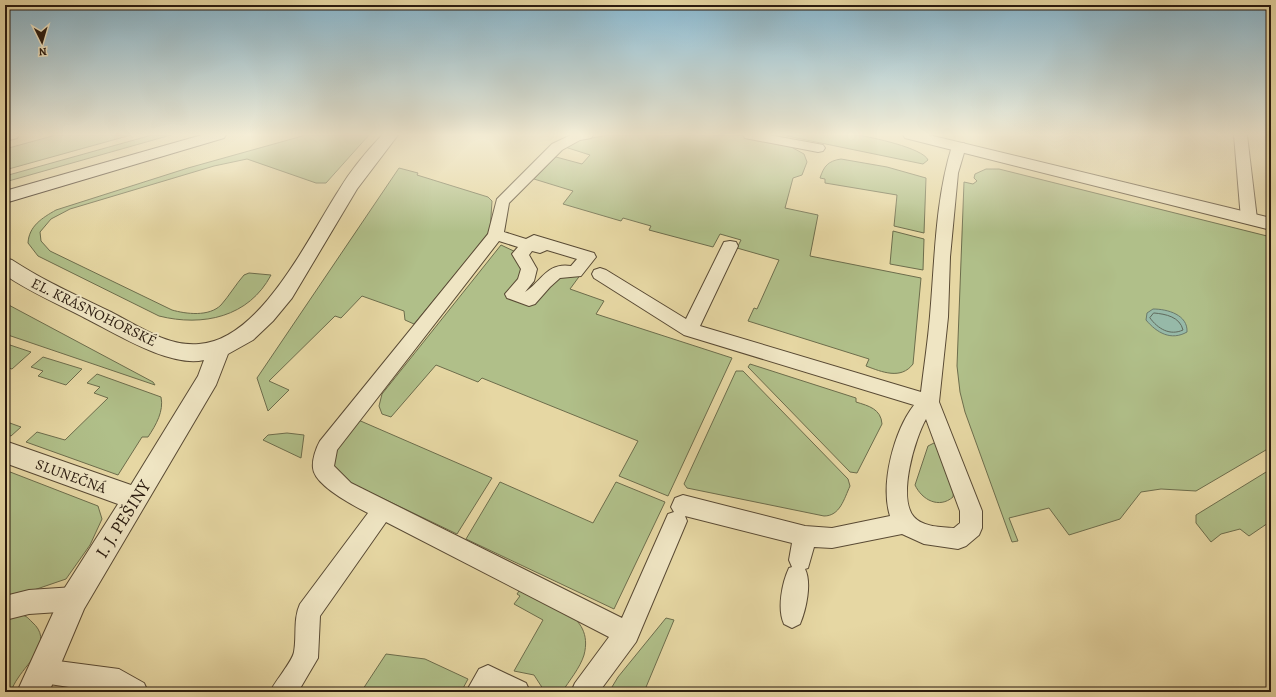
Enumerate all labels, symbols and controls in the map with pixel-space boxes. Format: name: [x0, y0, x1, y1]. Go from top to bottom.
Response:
north arrow: [22, 22, 62, 62]
text: N: [38, 44, 47, 59]
street label: EL. KRÁSNOHORSKÉ: [28, 273, 160, 351]
street label: SLUNEČNÁ: [33, 454, 109, 498]
street label: I. J. PEŠINY: [90, 474, 157, 562]

